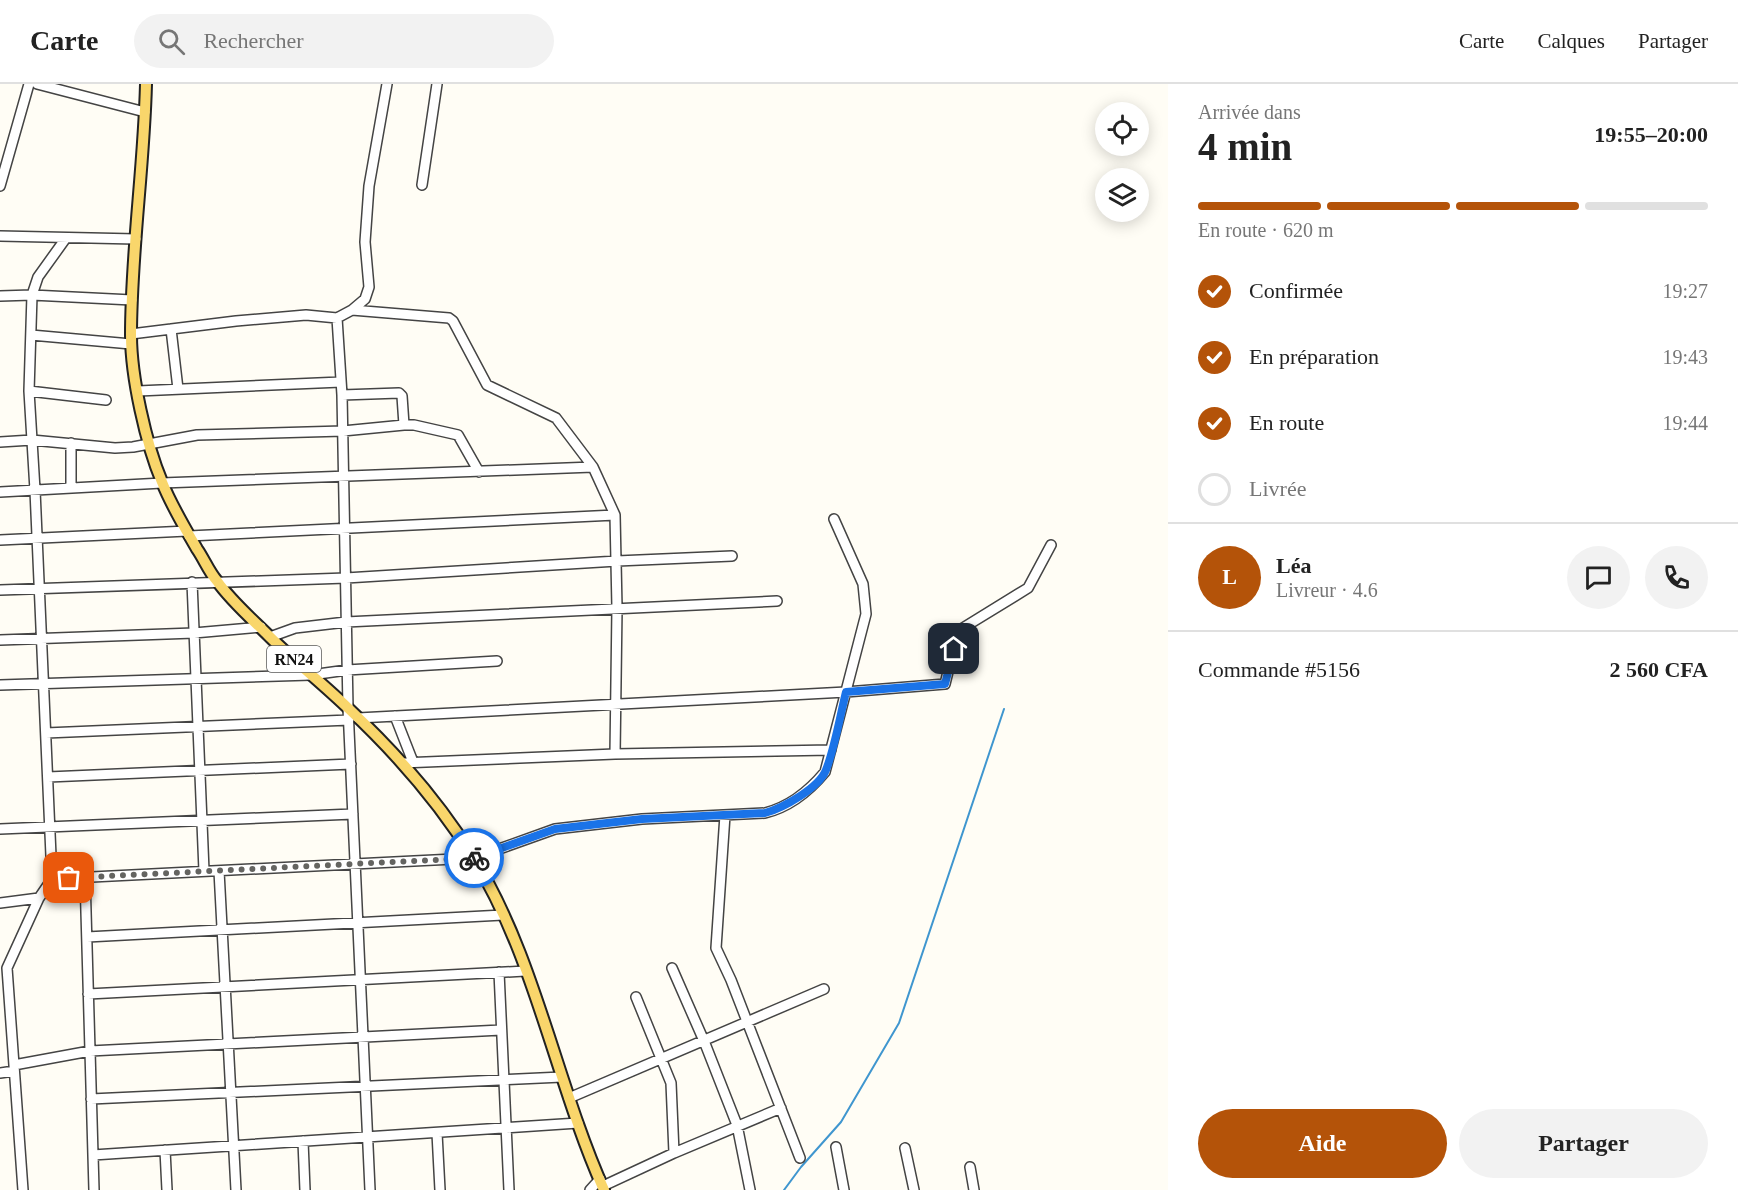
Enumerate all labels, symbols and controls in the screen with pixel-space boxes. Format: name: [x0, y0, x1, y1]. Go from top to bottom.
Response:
search box: [134, 14, 554, 68]
text: Carte: [30, 25, 98, 56]
icon: search: [155, 25, 188, 58]
text: Rechercher: [203, 28, 304, 53]
text: Carte: [1459, 29, 1504, 53]
text: Calques: [1537, 29, 1605, 53]
text: Partager: [1638, 29, 1708, 53]
text: Arrivée dans: [1198, 101, 1301, 123]
map controls: [1095, 102, 1149, 222]
button: locate: [1095, 102, 1149, 156]
text: 19:55–20:00: [1594, 122, 1708, 147]
text: 4 min: [1198, 125, 1292, 168]
button: layers: [1095, 168, 1149, 222]
text: En route · 620 m: [1198, 219, 1334, 241]
icon: check: [1198, 275, 1231, 308]
text: Confirmée: [1249, 278, 1343, 303]
text: 19:27: [1662, 280, 1708, 302]
icon: check: [1198, 341, 1231, 374]
text: En préparation: [1249, 344, 1379, 369]
text: 19:43: [1662, 346, 1708, 368]
icon: check: [1198, 407, 1231, 440]
text: En route: [1249, 410, 1324, 435]
text: 19:44: [1662, 412, 1708, 434]
text: Livrée: [1249, 476, 1306, 501]
button: chat: [1567, 546, 1630, 609]
button: phone: [1645, 546, 1708, 609]
text: Léa: [1276, 553, 1311, 578]
text: L: [1222, 564, 1237, 589]
text: Livreur · 4.6: [1276, 579, 1378, 601]
pin: [928, 623, 979, 674]
icon: home: [937, 632, 970, 665]
road number: RN24: [267, 646, 321, 672]
text: Commande #5156: [1198, 657, 1360, 682]
text: 2 560 CFA: [1609, 657, 1708, 682]
courier: [444, 828, 504, 888]
icon: bike: [458, 842, 491, 875]
pin: [43, 852, 94, 903]
icon: bag: [52, 861, 85, 894]
button: Aide: [1198, 1109, 1447, 1178]
button: Partager: [1459, 1109, 1708, 1178]

